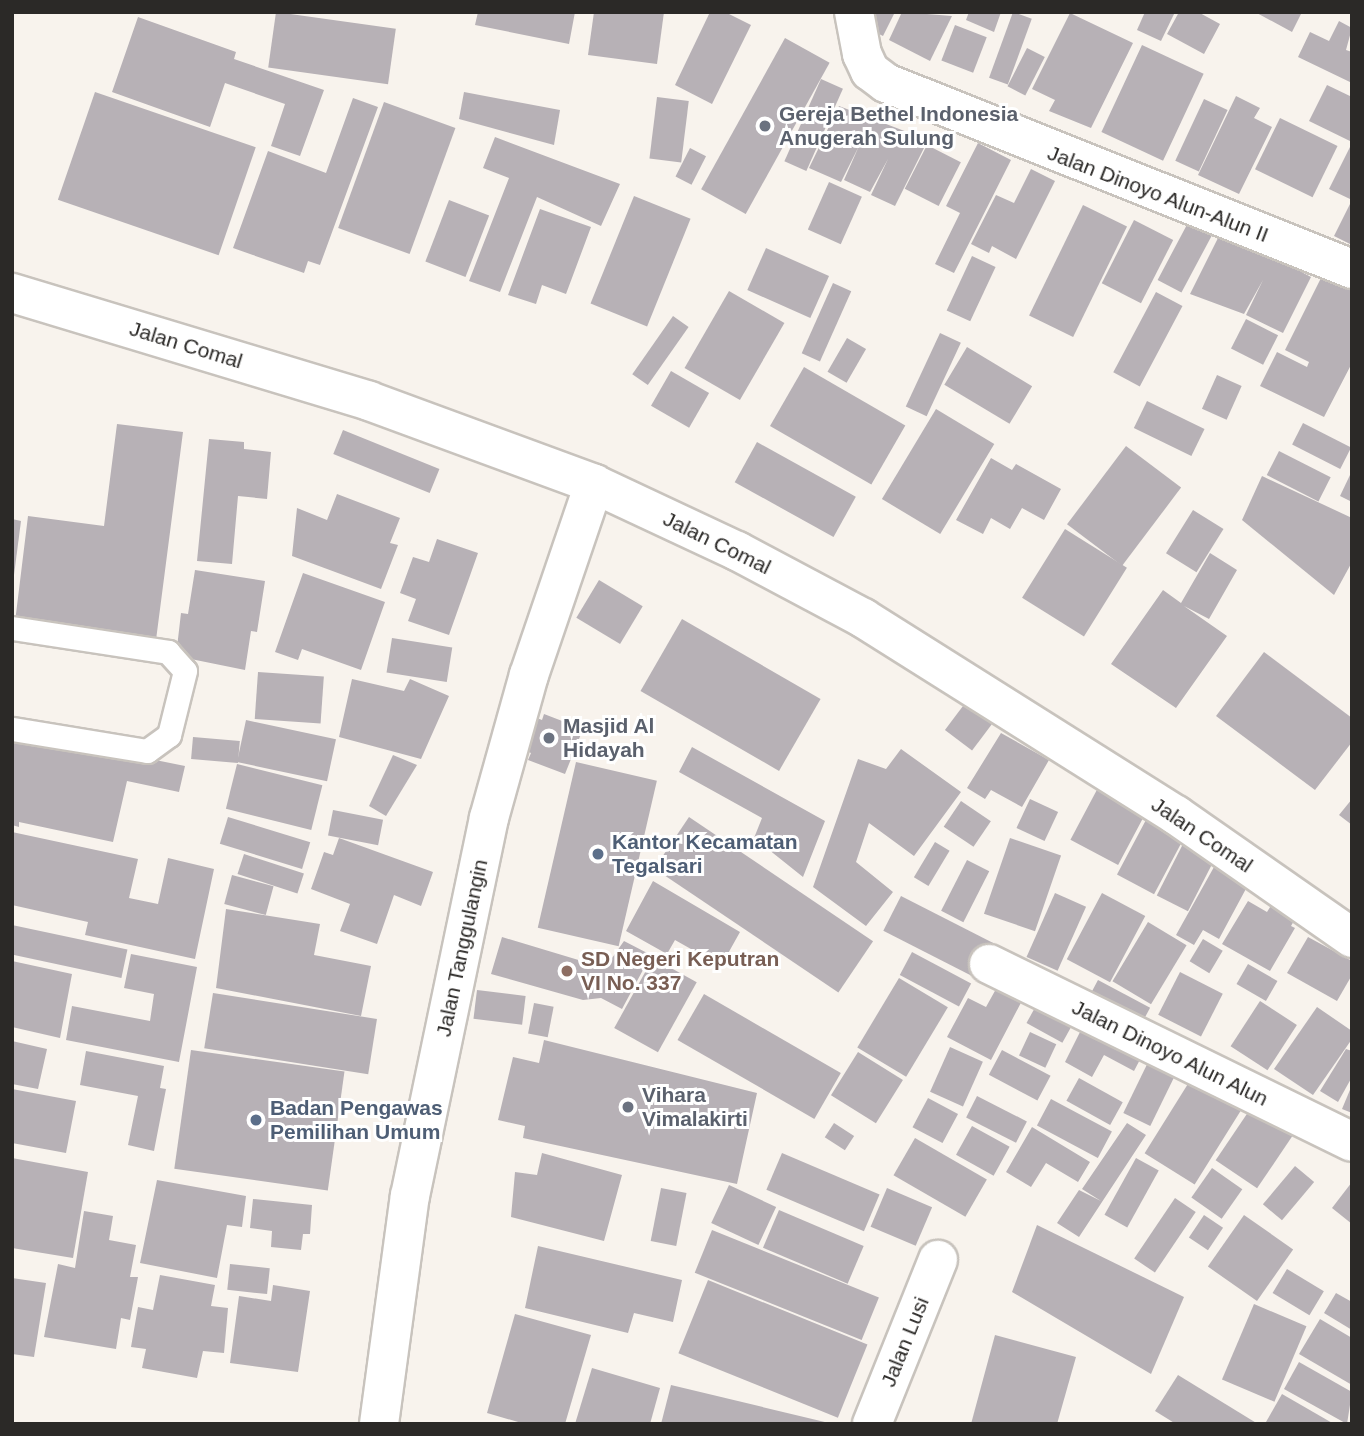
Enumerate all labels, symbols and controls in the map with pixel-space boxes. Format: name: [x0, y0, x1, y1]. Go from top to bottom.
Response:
place label: Gereja Bethel Indonesia Anugerah Sulung: [779, 101, 1018, 151]
marker: Gereja Bethel Indonesia Anugerah Sulung: [757, 118, 773, 134]
street label: Jalan Dinoyo Alun-Alun II: [1043, 140, 1273, 248]
street label: Jalan Comal: [127, 316, 245, 374]
street label: Jalan Comal: [659, 506, 775, 580]
place label: Masjid Al Hidayah: [563, 713, 655, 763]
marker: Masjid Al Hidayah: [541, 730, 557, 746]
street label: Jalan Comal: [1147, 792, 1257, 878]
place label: Kantor Kecamatan Tegalsari: [612, 829, 798, 879]
marker: Kantor Kecamatan Tegalsari: [590, 846, 606, 862]
street label: Jalan Tanggulangin: [431, 857, 493, 1039]
place label: SD Negeri Keputran VI No. 337: [581, 946, 779, 996]
marker: SD Negeri Keputran VI No. 337: [559, 963, 575, 979]
street label: Jalan Dinoyo Alun Alun: [1067, 994, 1273, 1112]
place label: Vihara Vimalakirti: [642, 1082, 748, 1132]
place label: Badan Pengawas Pemilihan Umum: [270, 1095, 443, 1145]
marker: Vihara Vimalakirti: [620, 1099, 636, 1115]
marker: Badan Pengawas Pemilihan Umum: [248, 1112, 264, 1128]
street label: Jalan Lusi: [876, 1293, 934, 1391]

